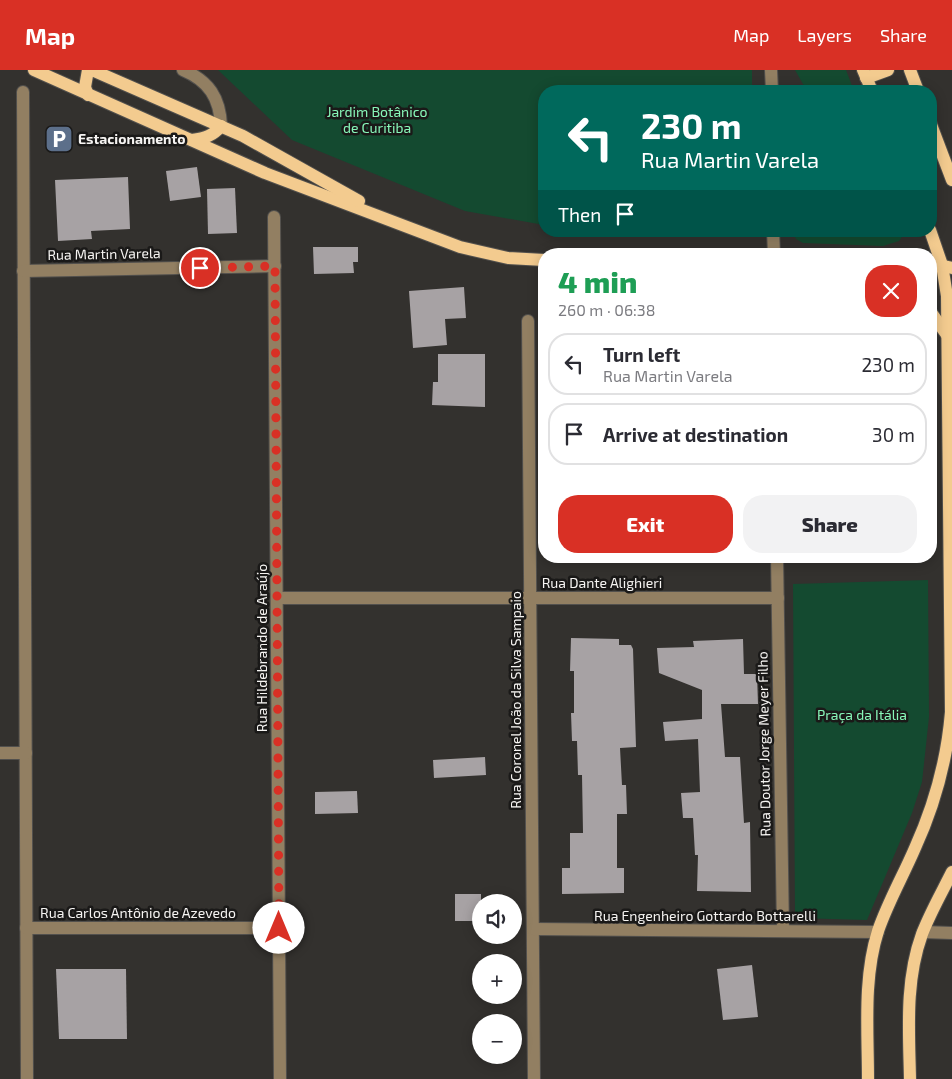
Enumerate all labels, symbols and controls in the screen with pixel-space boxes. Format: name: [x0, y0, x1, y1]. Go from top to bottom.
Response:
text: Map: [25, 21, 75, 50]
text: Map: [733, 24, 769, 46]
text: Layers: [797, 24, 852, 46]
text: Share: [880, 24, 927, 46]
park label: Jardim Botânico de Curitiba: [327, 103, 427, 136]
text: 230 m: [641, 104, 742, 146]
icon: left: [558, 105, 623, 170]
parking icon: Estacionamento: [44, 124, 74, 154]
place label: Estacionamento: [78, 130, 186, 147]
text: Rua Martin Varela: [641, 146, 819, 172]
icon: arrive: [611, 200, 639, 228]
text: Then: [558, 203, 601, 226]
street label: Rua Martin Varela: [47, 244, 161, 263]
pin: [179, 247, 221, 289]
icon: arrive: [186, 254, 214, 282]
text: 4 min: [558, 263, 637, 299]
button: close: [865, 265, 917, 317]
text: 260 m · 06:38: [558, 300, 655, 319]
text: Turn left: [603, 343, 680, 366]
icon: left: [560, 350, 588, 378]
text: 230 m: [861, 353, 915, 376]
text: Rua Martin Varela: [603, 366, 733, 385]
icon: arrive: [560, 420, 588, 448]
text: Arrive at destination: [603, 423, 788, 446]
text: 30 m: [872, 423, 915, 446]
button: Exit: [558, 495, 733, 553]
button: Share: [743, 495, 917, 553]
street label: Rua Hildebrando de Araújo: [253, 564, 270, 732]
street label: Rua Dante Alighieri: [542, 574, 662, 591]
street label: Rua Coronel João da Silva Sampaio: [507, 591, 524, 809]
street label: Rua Doutor Jorge Meyer Filho: [753, 651, 774, 837]
park label: Praça da Itália: [817, 706, 907, 724]
map controls: [472, 894, 522, 1064]
button: sound: [472, 894, 522, 944]
position arrow: [252, 901, 304, 953]
street label: Rua Carlos Antônio de Azevedo: [40, 904, 236, 921]
street label: Rua Engenheiro Gottardo Bottarelli: [594, 907, 816, 924]
button: +: [472, 954, 522, 1004]
button: −: [472, 1014, 522, 1064]

